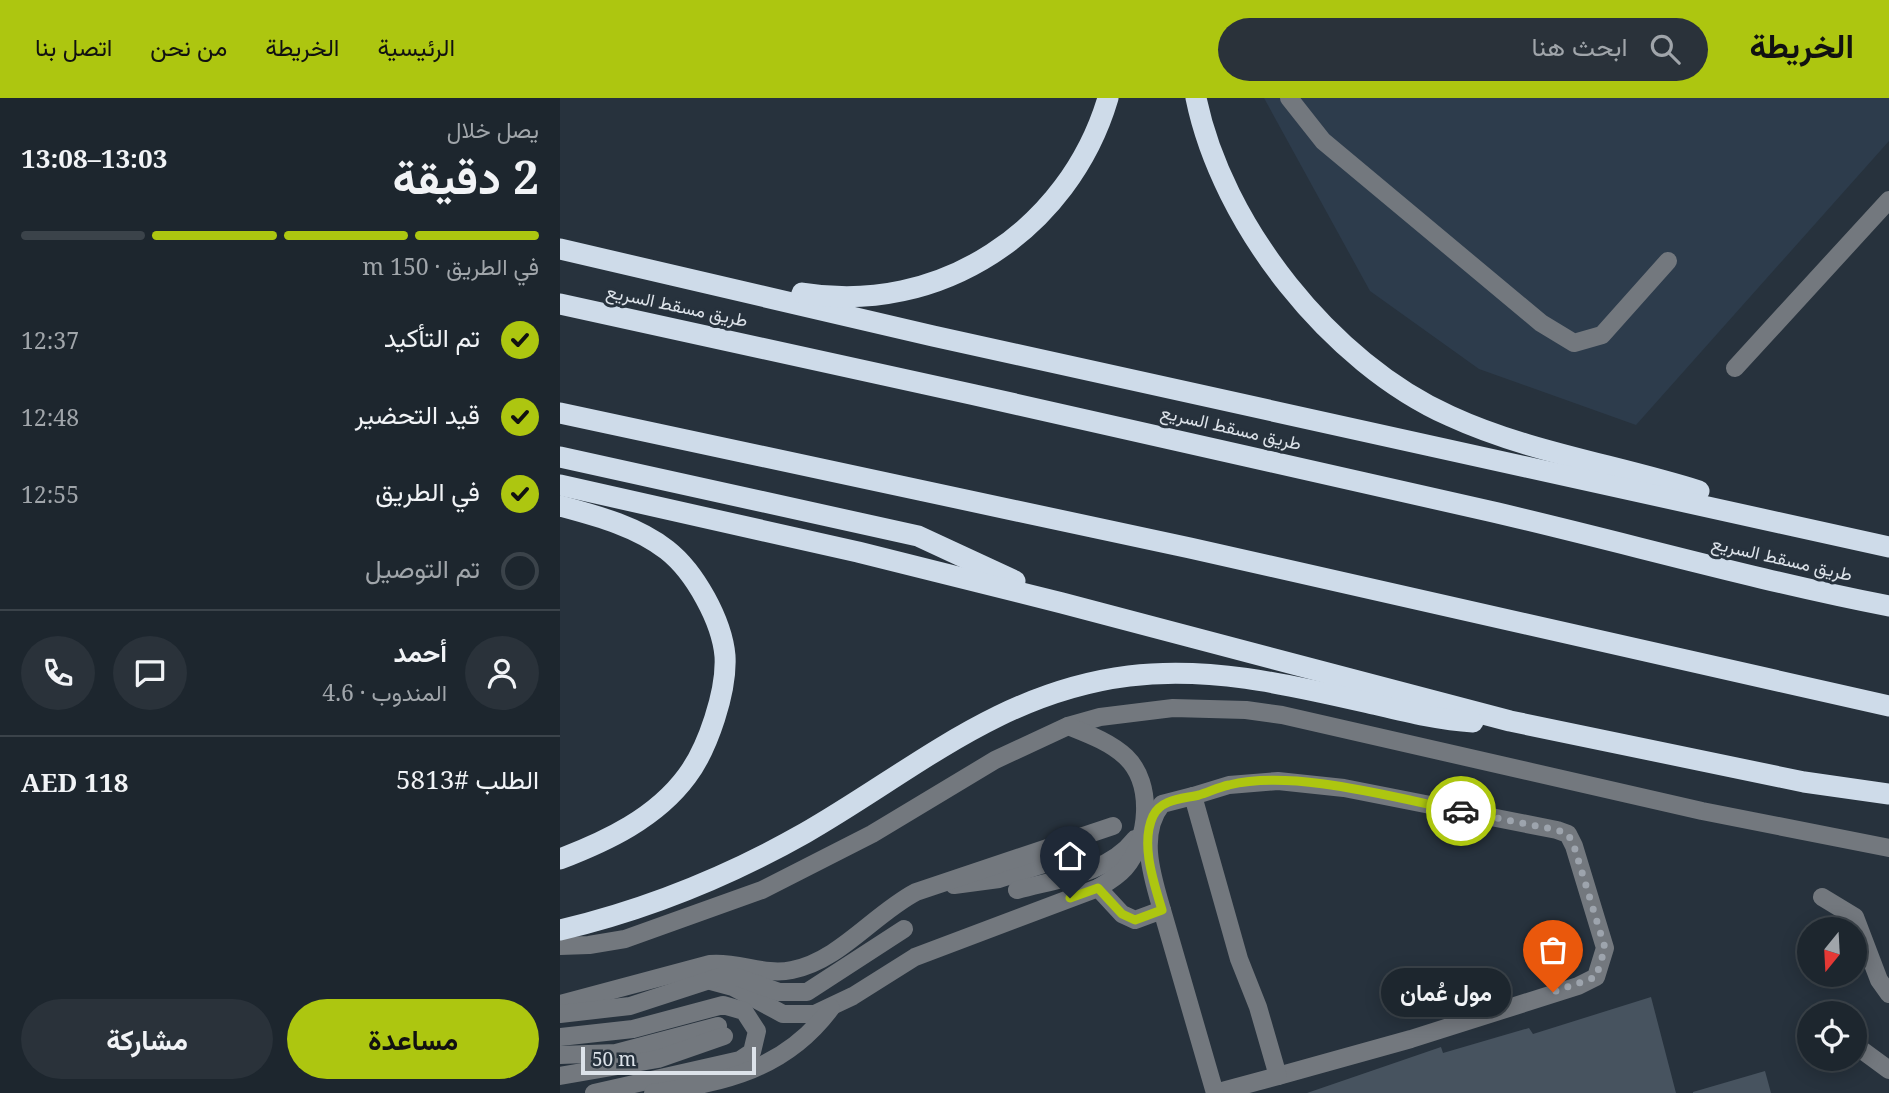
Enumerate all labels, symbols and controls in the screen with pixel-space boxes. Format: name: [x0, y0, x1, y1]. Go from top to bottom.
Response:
search box: [1218, 18, 1708, 81]
text: الخريطة: [1750, 23, 1854, 68]
text: ابحث هنا: [1532, 28, 1628, 64]
text: اتصل بنا: [35, 30, 112, 63]
text: من نحن: [150, 30, 227, 63]
text: الخريطة: [265, 30, 339, 63]
text: الرئيسية: [377, 30, 455, 63]
icon: search: [1646, 30, 1684, 68]
text: يصل خلال: [447, 113, 539, 145]
text: 13:03–13:08: [21, 140, 167, 176]
text: 2 دقيقة: [393, 145, 539, 207]
text: في الطريق · 150 m: [362, 250, 539, 282]
street label: طريق مسقط السريع: [604, 278, 750, 333]
text: تم التأكيد: [384, 319, 480, 355]
icon: check: [501, 321, 539, 359]
text: 12:37: [21, 324, 79, 356]
text: قيد التحضير: [355, 396, 480, 432]
icon: check: [501, 398, 539, 436]
street label: طريق مسقط السريع: [1158, 399, 1304, 456]
text: 12:48: [21, 401, 79, 433]
text: في الطريق: [375, 473, 480, 509]
icon: check: [501, 475, 539, 513]
text: 12:55: [21, 478, 79, 510]
street label: طريق مسقط السريع: [1709, 530, 1855, 587]
text: تم التوصيل: [365, 550, 480, 586]
text: أحمد: [394, 634, 447, 670]
button: phone: [21, 636, 95, 710]
button: chat: [113, 636, 187, 710]
button: person: [465, 636, 539, 710]
text: المندوب · 4.6: [322, 676, 447, 708]
text: الطلب #5813: [396, 761, 539, 797]
text: AED 118: [21, 764, 128, 800]
courier: [1426, 776, 1496, 846]
icon: car: [1442, 792, 1480, 830]
pin: [1040, 826, 1100, 898]
icon: home: [1051, 837, 1089, 875]
north arrow: [1797, 917, 1867, 987]
map controls: [1797, 917, 1867, 1071]
pin: [1523, 920, 1583, 992]
icon: bag: [1534, 931, 1572, 969]
callout: مول عُمان: [1382, 968, 1511, 1016]
text: مول عُمان: [1400, 976, 1492, 1008]
button: مشاركة: [21, 999, 273, 1079]
button: مساعدة: [287, 999, 539, 1079]
button: locate: [1797, 1001, 1867, 1071]
scale bar: [581, 1044, 756, 1076]
text: 50 m: [592, 1046, 636, 1072]

